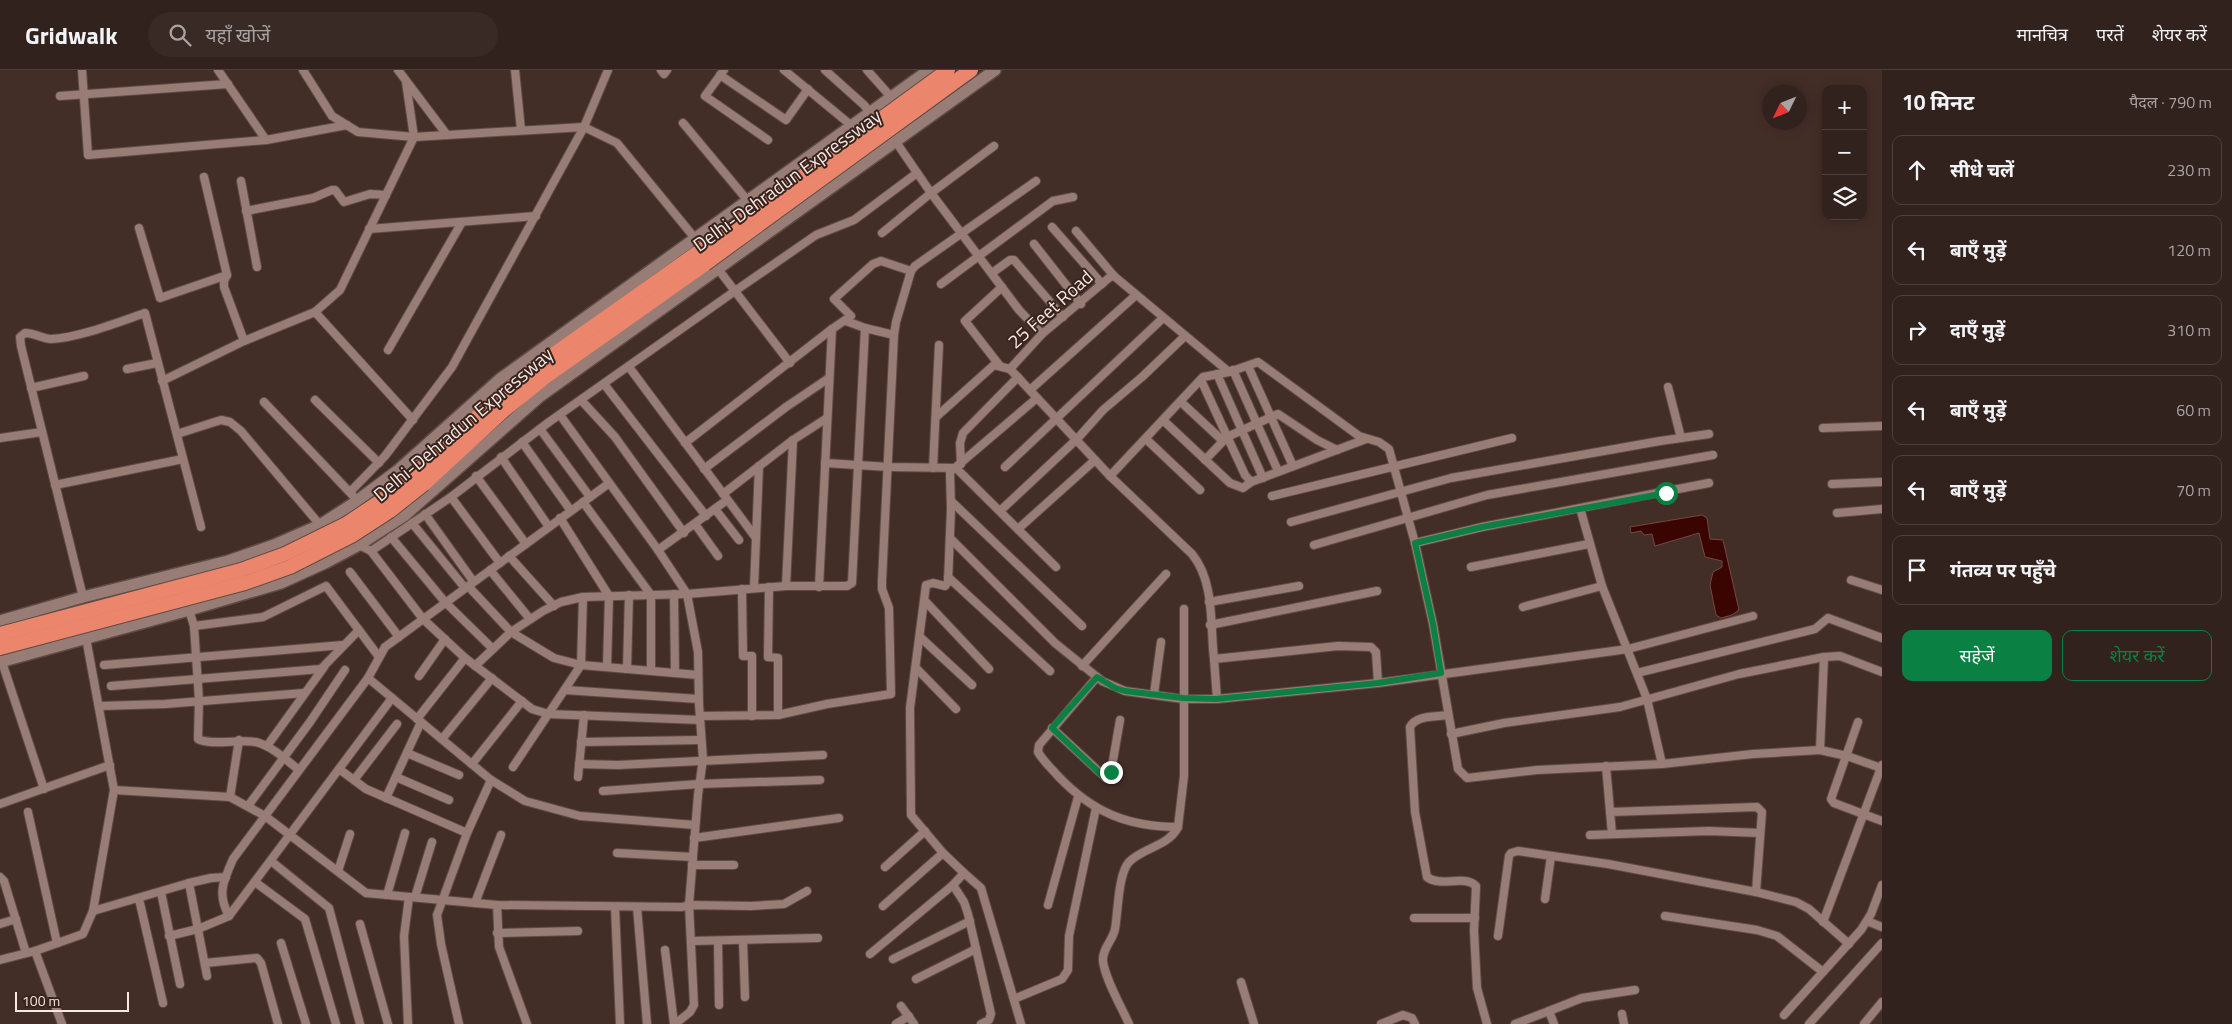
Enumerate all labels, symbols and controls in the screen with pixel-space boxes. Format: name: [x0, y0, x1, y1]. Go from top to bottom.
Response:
search box: [148, 12, 498, 57]
text: Gridwalk: [25, 17, 118, 53]
text: यहाँ खोजें: [206, 20, 270, 49]
icon: search: [166, 21, 194, 49]
text: मानचित्र: [2016, 21, 2068, 48]
text: परतें: [2096, 21, 2124, 48]
text: शेयर करें: [2152, 21, 2207, 48]
north arrow: [1762, 85, 1807, 130]
map controls: [1822, 85, 1867, 220]
button: +: [1822, 85, 1867, 130]
text: 10 मिनट: [1902, 86, 1974, 118]
text: पैदल · 790 m: [2129, 90, 2212, 114]
street label: Delhi-Dehradun Expressway: [686, 101, 887, 258]
button: −: [1822, 130, 1867, 175]
text: सीधे चलें: [1950, 155, 2014, 184]
icon: ahead: [1903, 156, 1931, 184]
text: 230 m: [2167, 158, 2211, 182]
button: layers: [1822, 175, 1867, 220]
text: बाएँ मुड़ें: [1950, 235, 2006, 264]
icon: left: [1903, 236, 1931, 264]
text: 120 m: [2167, 238, 2211, 262]
street label: 25 Feet Road: [1000, 262, 1099, 355]
text: दाएँ मुड़ें: [1950, 315, 2005, 344]
icon: right: [1903, 316, 1931, 344]
text: 310 m: [2167, 318, 2211, 342]
street label: Delhi-Dehradun Expressway: [366, 339, 559, 508]
text: बाएँ मुड़ें: [1950, 395, 2006, 424]
icon: left: [1903, 396, 1931, 424]
text: 60 m: [2176, 398, 2211, 422]
text: बाएँ मुड़ें: [1950, 475, 2006, 504]
icon: left: [1903, 476, 1931, 504]
text: 70 m: [2176, 478, 2211, 502]
route start: [1655, 482, 1678, 505]
text: गंतव्य पर पहुँचे: [1950, 555, 2056, 584]
icon: arrive: [1903, 556, 1931, 584]
button: सहेजें: [1902, 630, 2052, 681]
button: शेयर करें: [2062, 630, 2212, 681]
route end: [1100, 761, 1123, 784]
scale bar: [15, 989, 129, 1012]
text: 100 m: [22, 990, 60, 1011]

